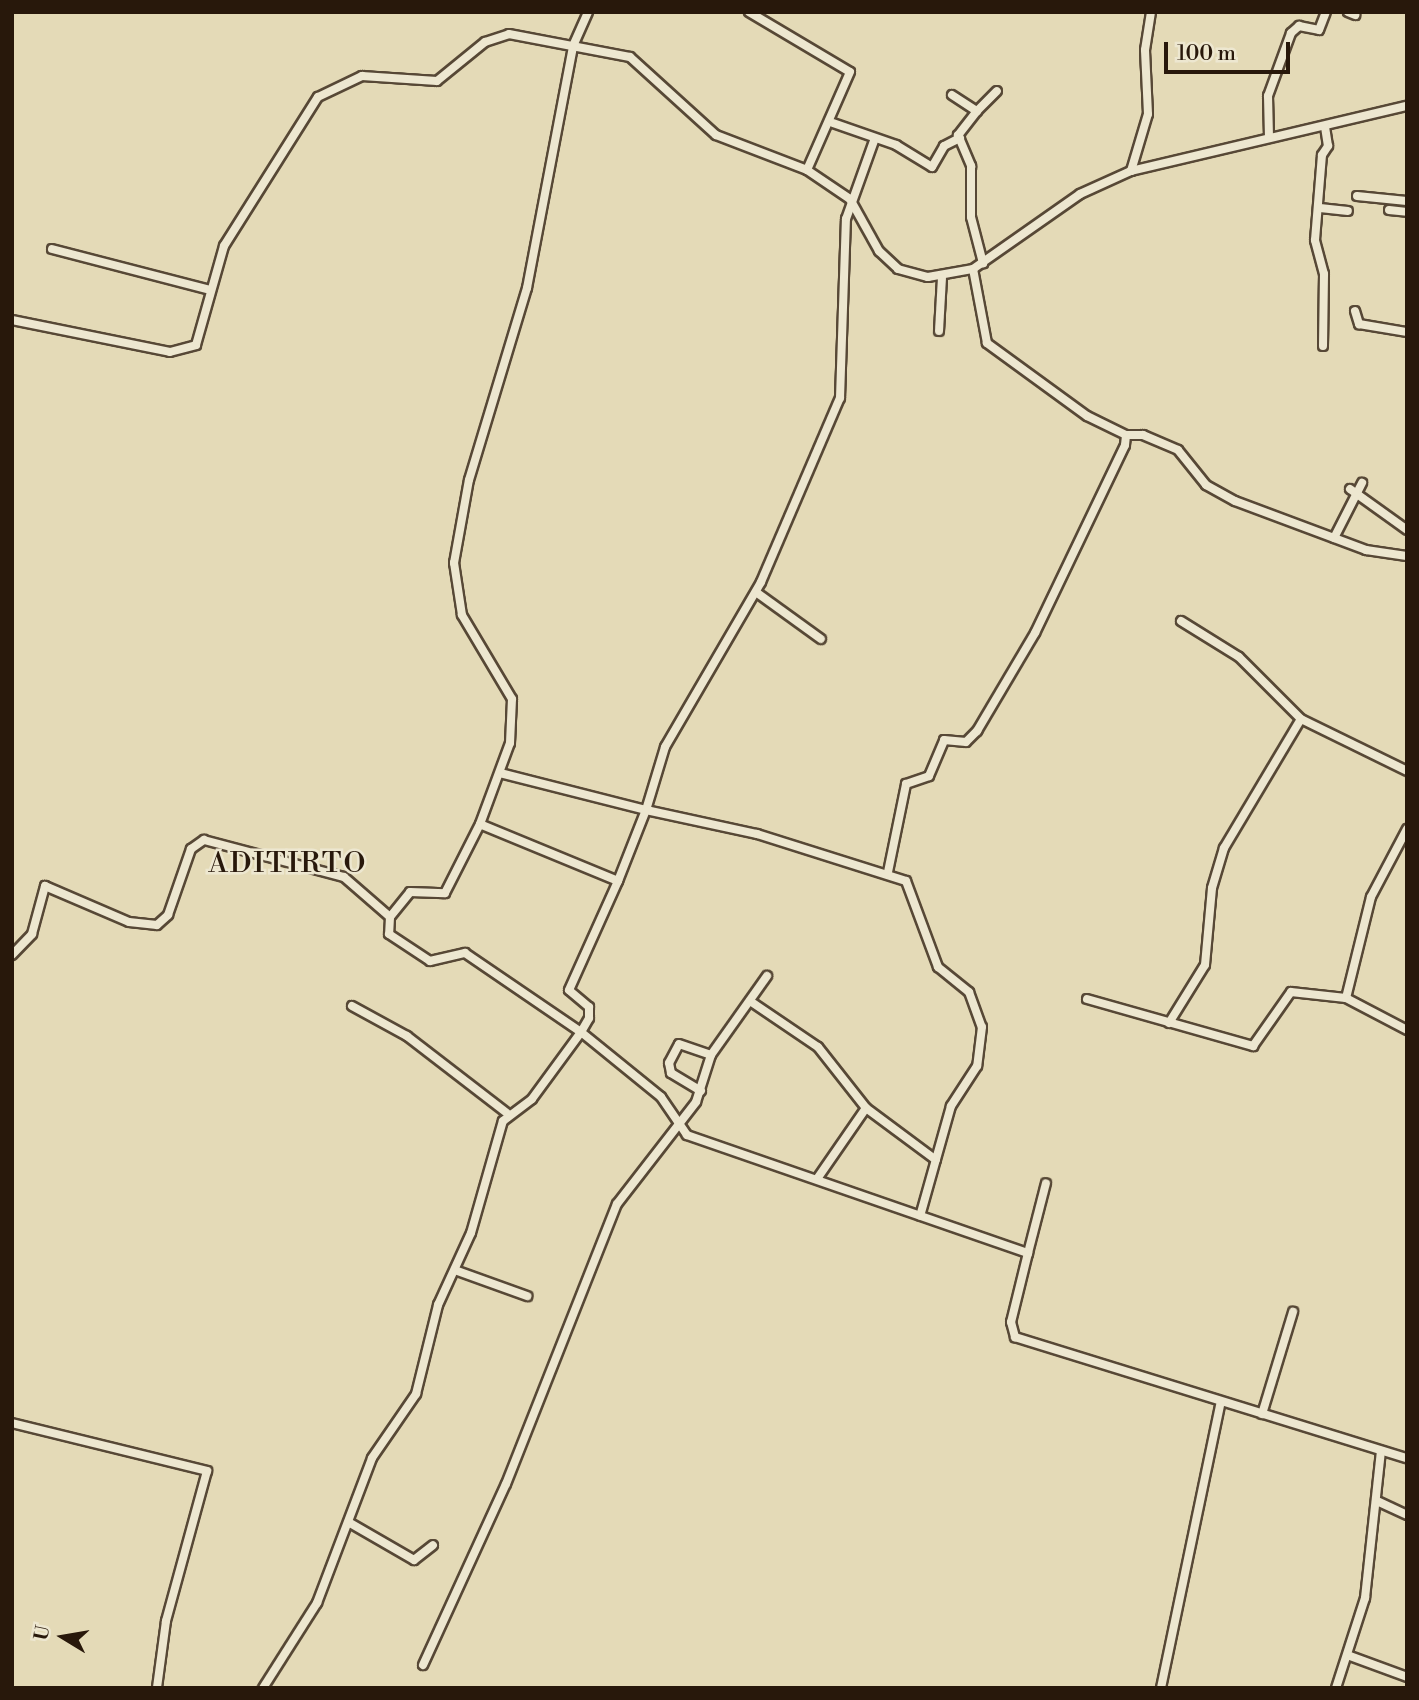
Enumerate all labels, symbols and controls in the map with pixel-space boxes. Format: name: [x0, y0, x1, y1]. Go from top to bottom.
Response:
scale bar: [1167, 28, 1293, 72]
text: 100 m: [1177, 41, 1236, 67]
district label: ADITIRTO: [210, 847, 366, 881]
north arrow: [28, 1602, 98, 1672]
text: U: [29, 1623, 56, 1643]

